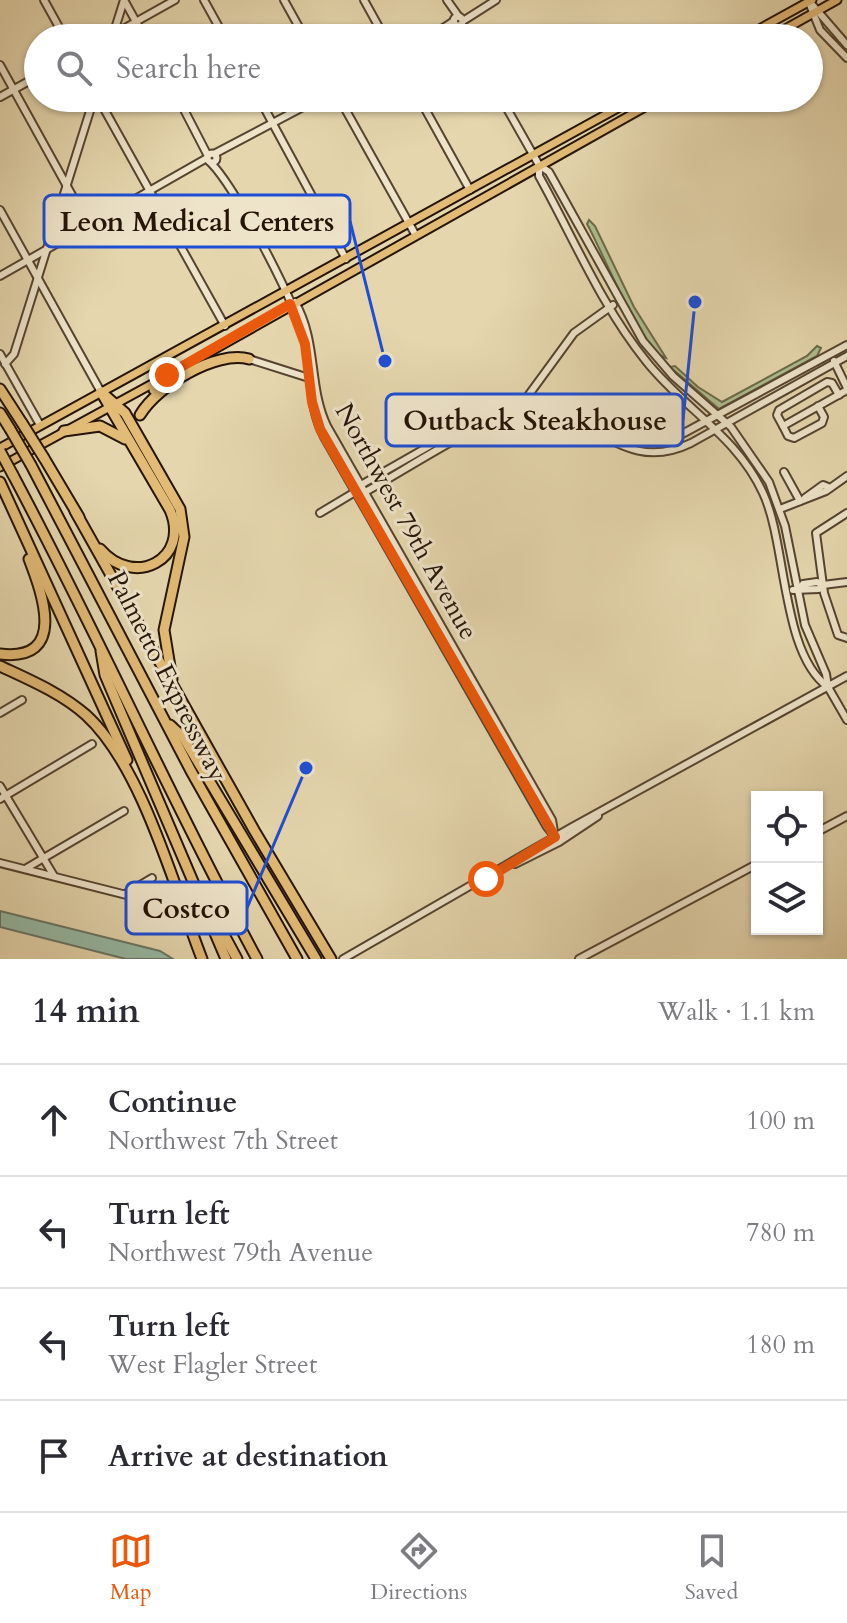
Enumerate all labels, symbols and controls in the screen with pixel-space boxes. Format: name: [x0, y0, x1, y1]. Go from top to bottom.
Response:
search box: [24, 24, 823, 112]
icon: search: [52, 46, 96, 90]
text: Search here: [116, 48, 261, 89]
callout: Leon Medical Centers: [44, 195, 350, 247]
text: Leon Medical Centers: [60, 203, 334, 241]
route end: [149, 357, 185, 393]
callout: Outback Steakhouse: [386, 394, 683, 446]
street label: Northwest 79th Avenue: [327, 397, 486, 646]
text: Outback Steakhouse: [403, 402, 667, 440]
street label: Palmetto Expressway: [99, 565, 236, 788]
map controls: [751, 791, 823, 935]
button: locate: [751, 791, 823, 863]
route start: [468, 861, 504, 897]
button: layers: [751, 863, 823, 935]
callout: Costco: [126, 882, 247, 934]
text: Costco: [142, 890, 230, 928]
text: 14 min: [32, 988, 140, 1034]
text: Walk · 1.1 km: [658, 994, 815, 1029]
text: Continue: [108, 1082, 237, 1123]
icon: ahead: [32, 1098, 76, 1142]
text: 100 m: [746, 1103, 815, 1138]
text: Northwest 7th Street: [108, 1123, 338, 1158]
text: Turn left: [108, 1194, 230, 1235]
icon: left: [32, 1210, 76, 1254]
text: 780 m: [746, 1215, 815, 1250]
text: Northwest 79th Avenue: [108, 1235, 373, 1270]
text: Turn left: [108, 1306, 230, 1347]
icon: left: [32, 1322, 76, 1366]
text: 180 m: [746, 1327, 815, 1362]
text: West Flagler Street: [108, 1347, 317, 1382]
icon: arrive: [32, 1434, 76, 1478]
text: Arrive at destination: [108, 1436, 388, 1477]
tab: Map: [109, 1529, 153, 1607]
tab: Directions: [370, 1529, 467, 1607]
tab: Saved: [685, 1529, 738, 1607]

